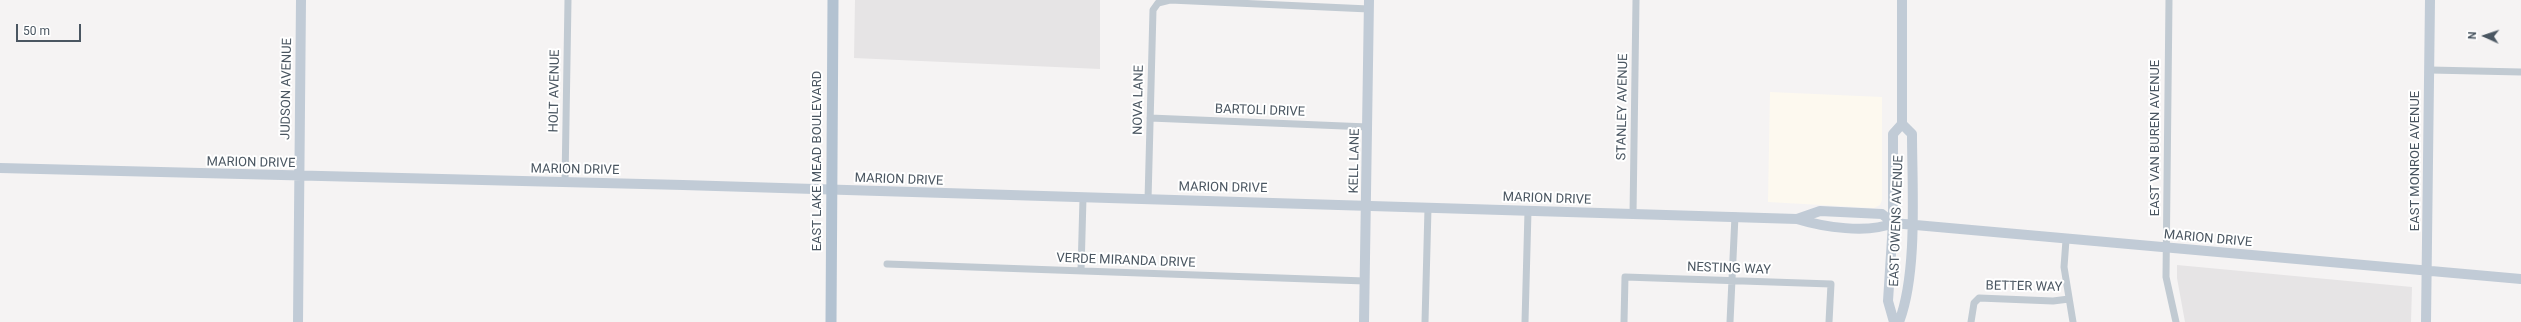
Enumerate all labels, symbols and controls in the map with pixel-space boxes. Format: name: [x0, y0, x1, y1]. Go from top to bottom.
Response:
scale bar: [18, 16, 83, 42]
north arrow: [2465, 16, 2505, 56]
text: 50 m: [23, 24, 50, 38]
text: N: [2466, 31, 2479, 40]
street label: JUDSON AVENUE: [278, 38, 296, 140]
street label: HOLT AVENUE: [546, 49, 564, 133]
street label: STANLEY AVENUE: [1614, 53, 1632, 161]
street label: EAST VAN BUREN AVENUE: [2148, 60, 2164, 216]
street label: NOVA LANE: [1131, 65, 1147, 135]
street label: EAST LAKE MEAD BOULEVARD: [810, 71, 826, 251]
street label: EAST MONROE AVENUE: [2408, 91, 2424, 231]
street label: BARTOLI DRIVE: [1215, 102, 1305, 120]
street label: KELL LANE: [1347, 128, 1363, 194]
street label: MARION DRIVE: [207, 154, 295, 172]
street label: EAST OWENS AVENUE: [1887, 155, 1907, 287]
street label: MARION DRIVE: [531, 161, 619, 179]
street label: MARION DRIVE: [854, 171, 944, 189]
street label: MARION DRIVE: [1179, 179, 1267, 197]
street label: MARION DRIVE: [1502, 190, 1592, 208]
street label: MARION DRIVE: [2163, 227, 2253, 251]
street label: VERDE MIRANDA DRIVE: [1056, 251, 1196, 271]
street label: NESTING WAY: [1687, 260, 1771, 278]
street label: BETTER WAY: [1985, 279, 2063, 295]

